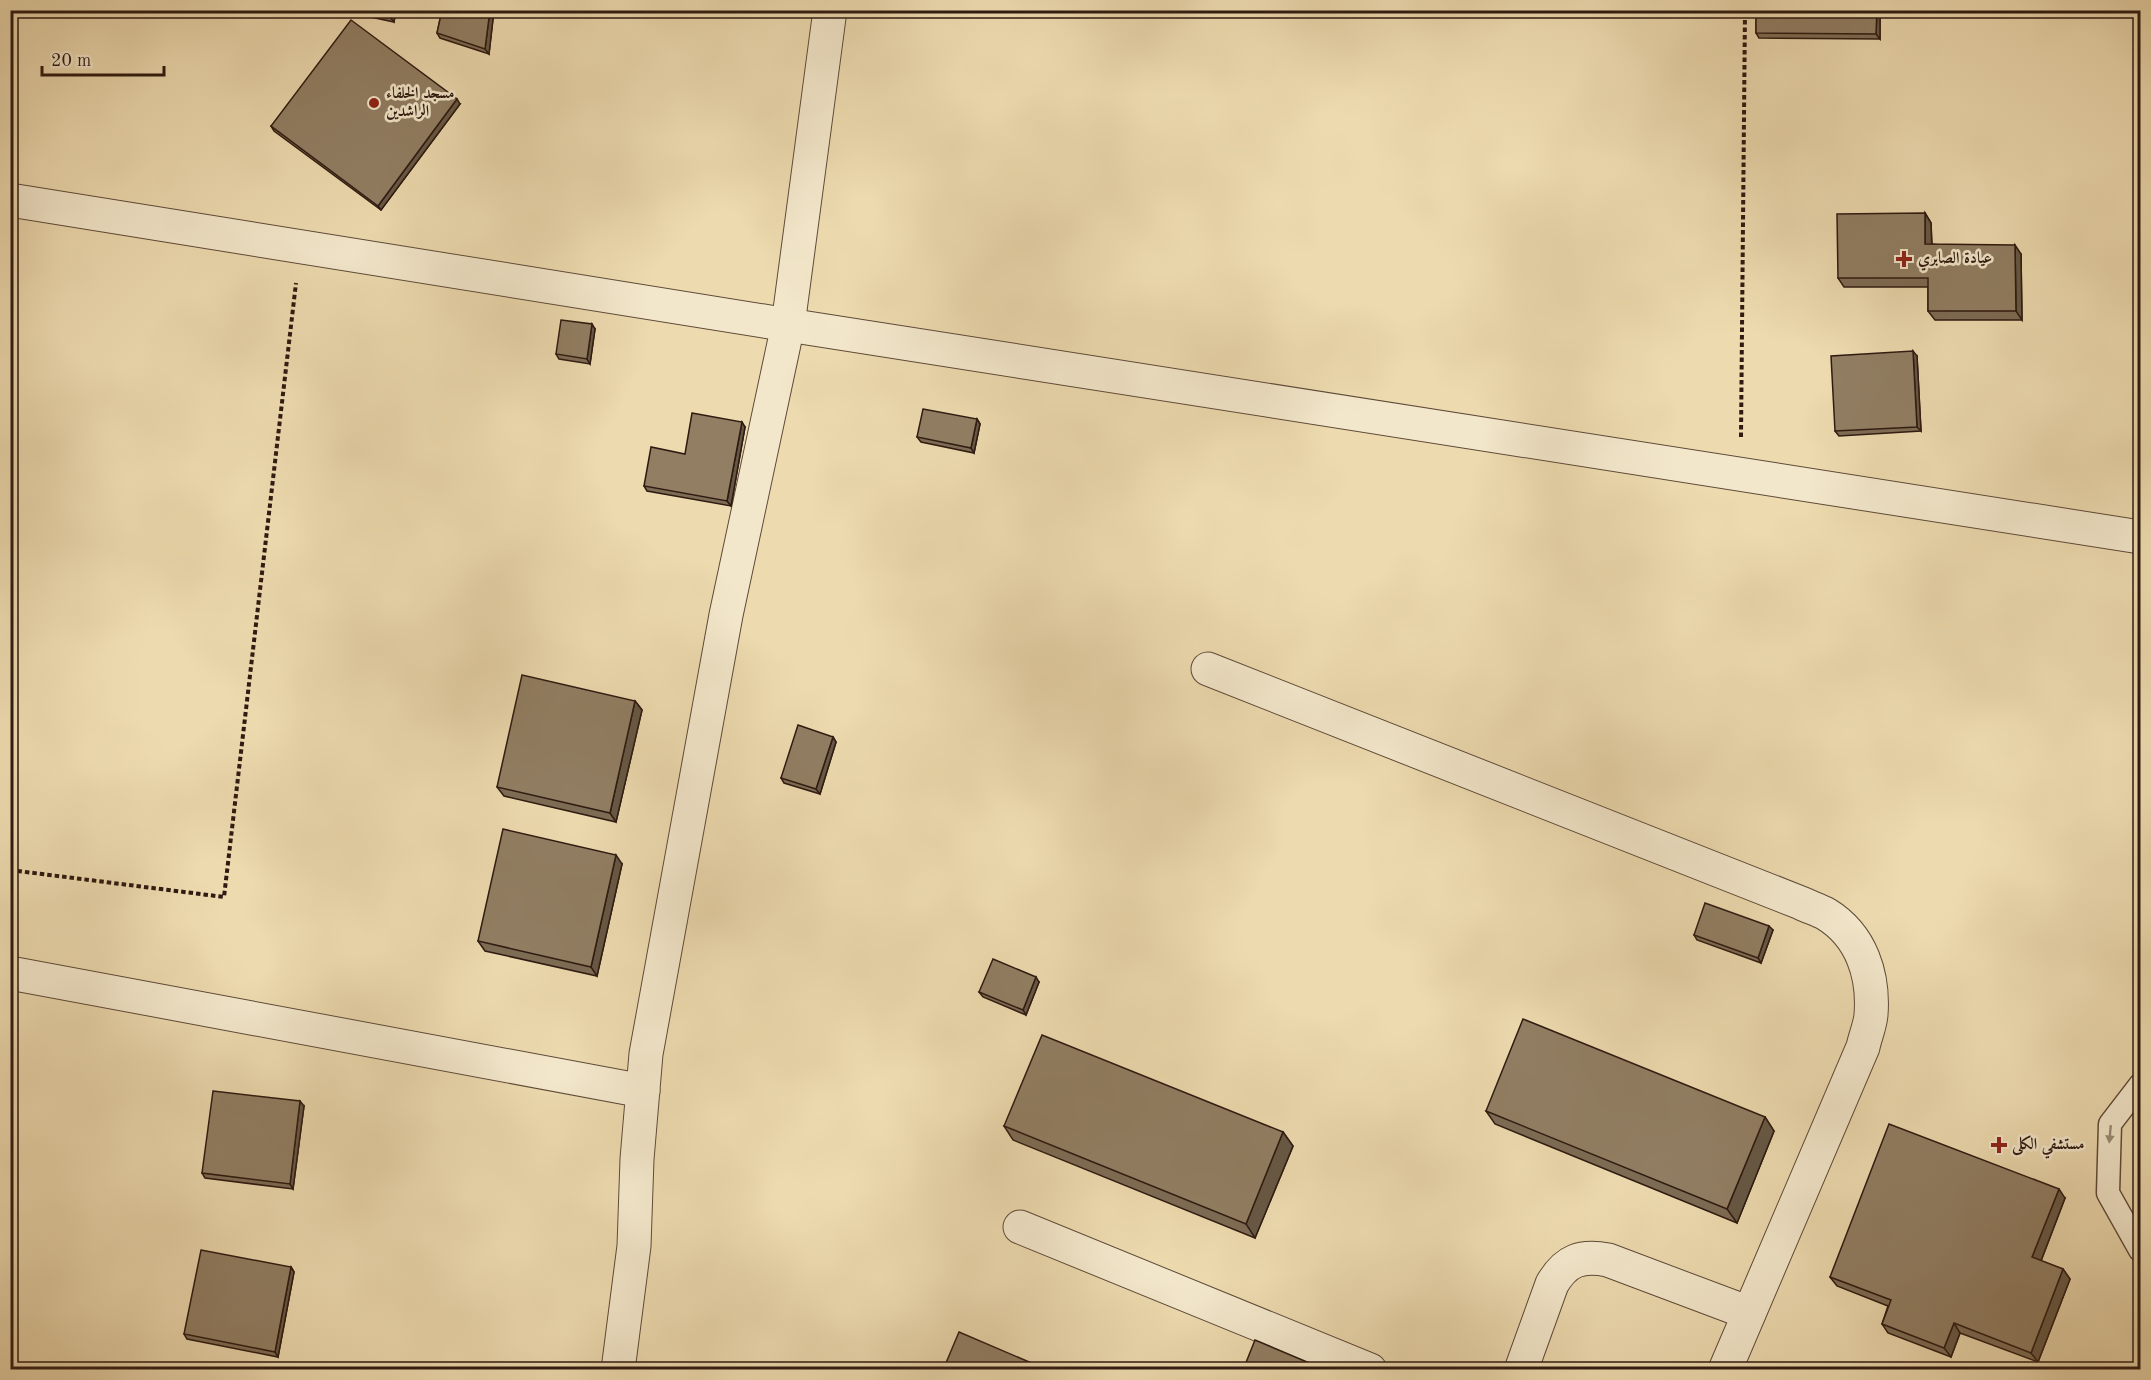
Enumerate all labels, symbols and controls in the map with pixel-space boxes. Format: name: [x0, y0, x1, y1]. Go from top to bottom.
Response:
scale bar: [42, 39, 164, 77]
text: 20 m: [51, 52, 91, 70]
place label: مسجد الخلفاء الراشدين: [386, 85, 454, 120]
marker: مسجد الخلفاء الراشدين: [367, 96, 381, 110]
marker: عيادة الصابري: [1895, 250, 1913, 268]
place label: عيادة الصابري: [1918, 250, 1993, 271]
one-way arrow: [2106, 1124, 2115, 1143]
place label: مستشفي الكلى: [2011, 1135, 2085, 1159]
marker: مستشفي الكلى: [1990, 1136, 2008, 1154]

